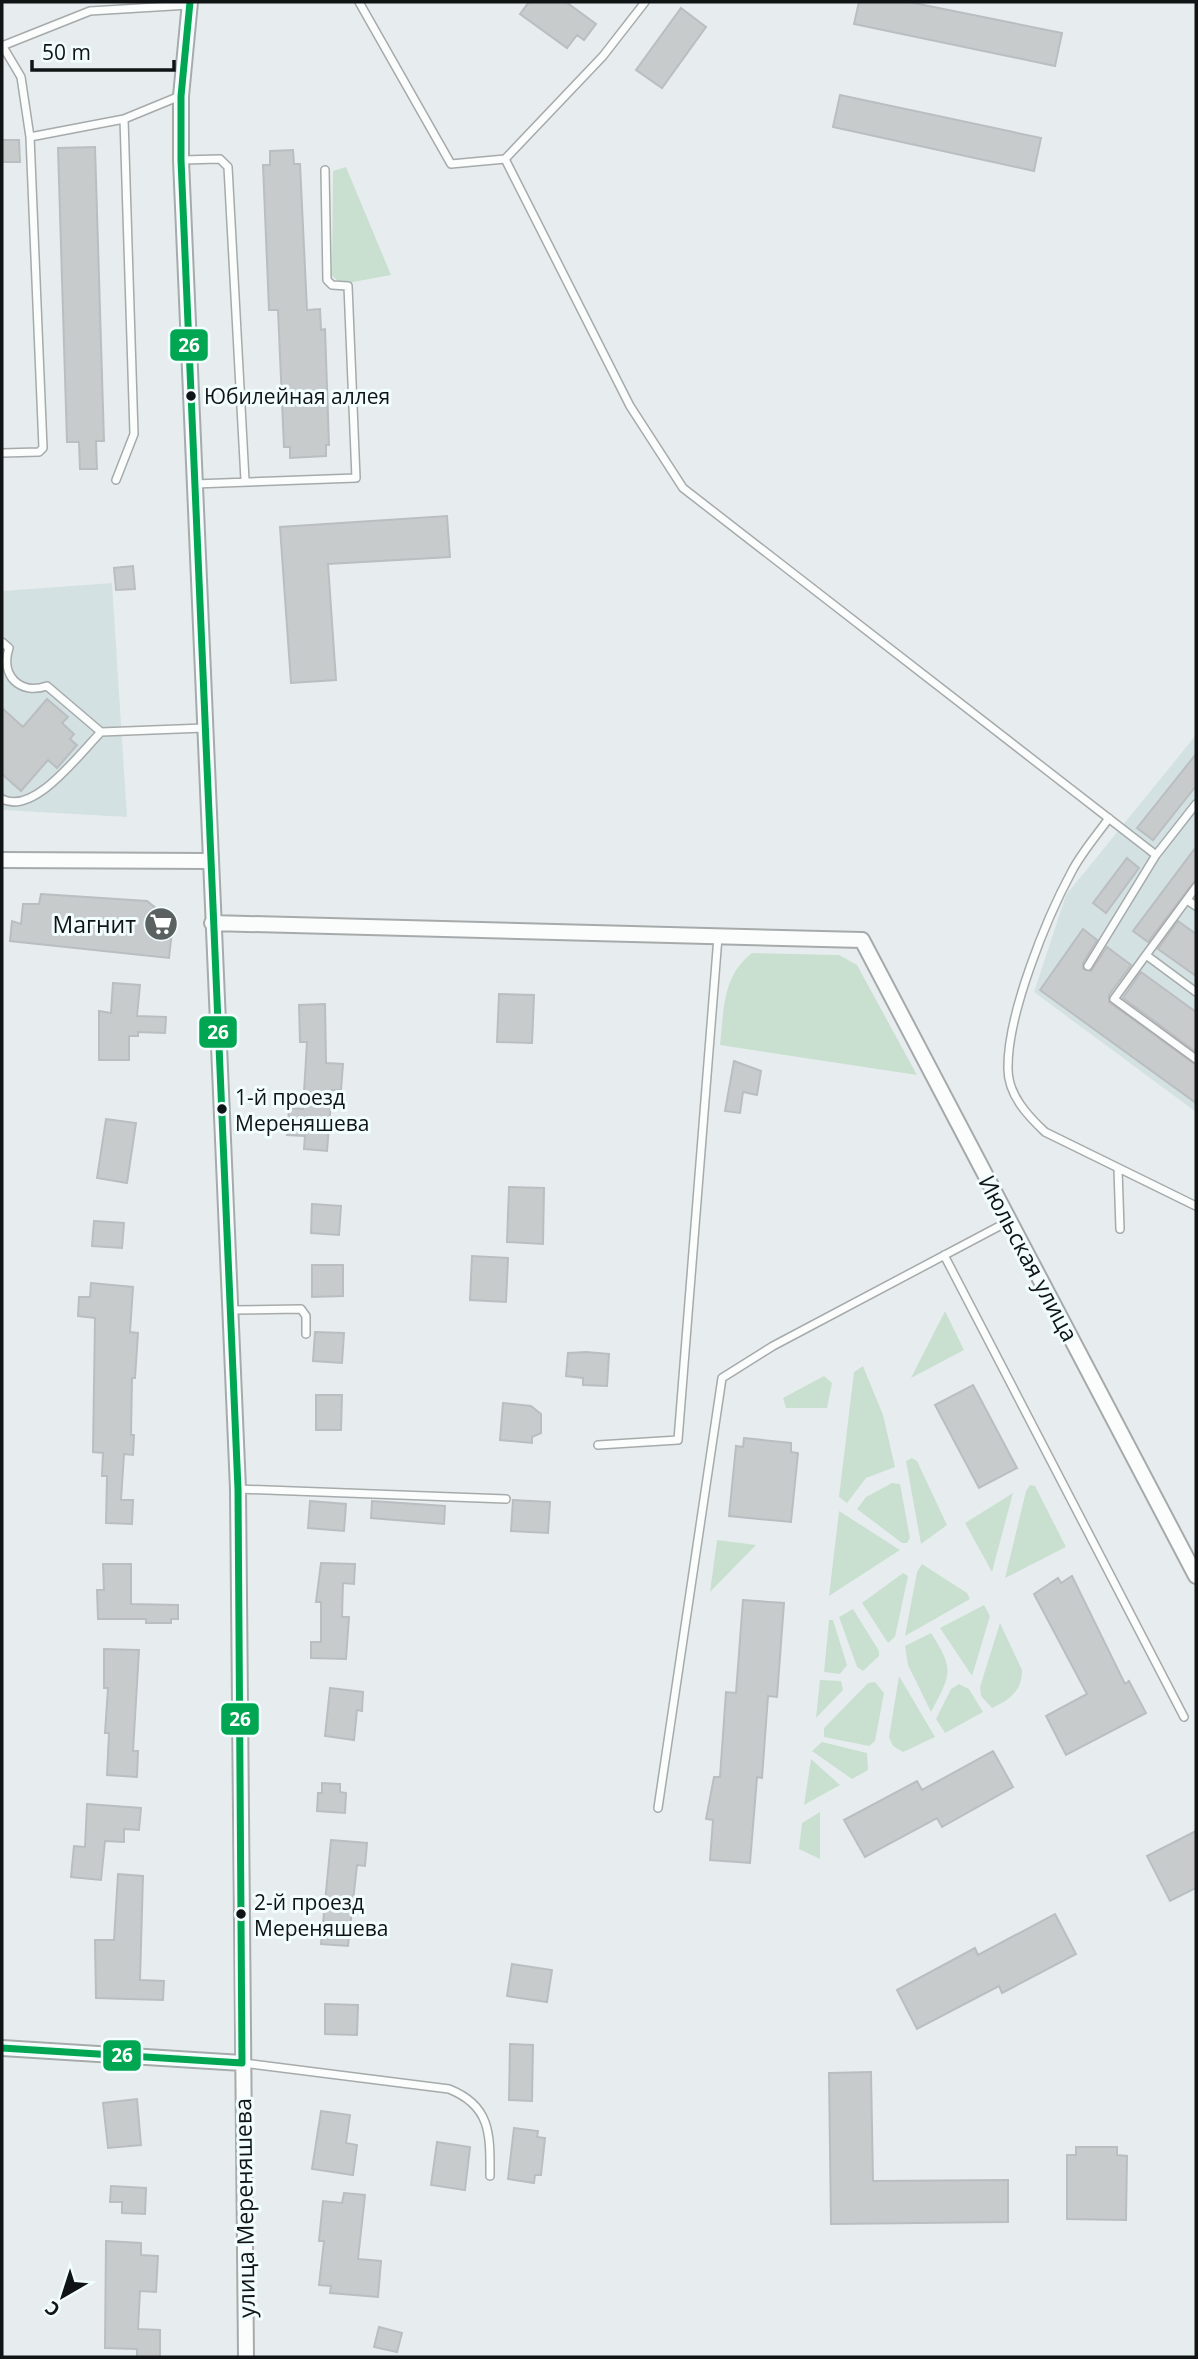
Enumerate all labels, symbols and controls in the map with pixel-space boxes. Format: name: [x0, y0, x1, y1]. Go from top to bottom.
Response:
scale bar: [32, 28, 173, 72]
text: 50 m: [42, 38, 91, 66]
line badge: 26: [169, 328, 209, 362]
text: 26: [178, 332, 200, 358]
place label: Юбилейная аллея: [204, 382, 390, 410]
marker: Юбилейная аллея: [184, 389, 198, 403]
supermarket icon: Магнит: [142, 905, 180, 943]
place label: Магнит: [53, 908, 136, 940]
line badge: 26: [198, 1015, 238, 1049]
text: 26: [207, 1019, 229, 1045]
place label: 1-й проезд Мереняшева: [235, 1083, 369, 1137]
marker: 1-й проезд Мереняшева: [215, 1102, 229, 1116]
street label: Июльская улица: [972, 1169, 1086, 1347]
line badge: 26: [220, 1702, 260, 1736]
text: 26: [229, 1706, 251, 1732]
place label: 2-й проезд Мереняшева: [254, 1888, 388, 1942]
marker: 2-й проезд Мереняшева: [234, 1907, 248, 1921]
line badge: 26: [102, 2039, 142, 2072]
text: 26: [111, 2042, 133, 2068]
street label: улица Мереняшева: [226, 2098, 262, 2318]
north arrow: [28, 2261, 98, 2331]
text: С: [39, 2295, 65, 2323]

